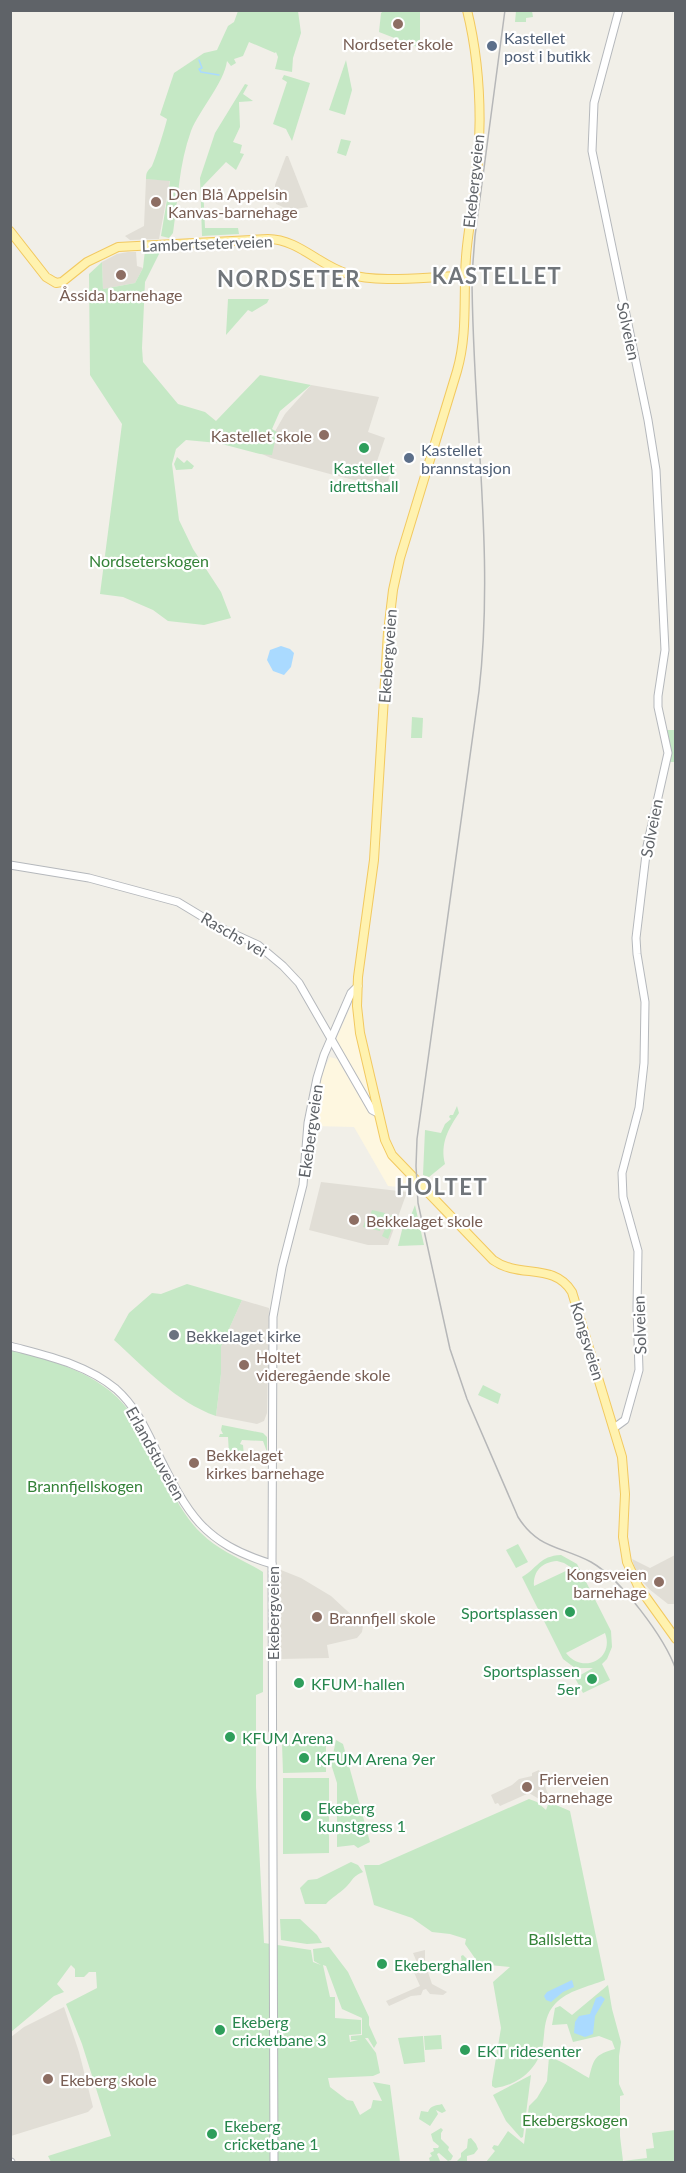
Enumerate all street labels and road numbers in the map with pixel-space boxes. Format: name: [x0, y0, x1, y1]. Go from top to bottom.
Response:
street label: Ekebergveien: [459, 133, 487, 229]
street label: Lambertseterveien: [141, 231, 273, 255]
street label: Solveien: [614, 300, 644, 362]
street label: Ekebergveien: [374, 608, 400, 704]
street label: Solveien: [636, 797, 666, 859]
street label: Raschs vei: [198, 908, 270, 960]
street label: Ekebergveien: [294, 1083, 326, 1179]
street label: Solveien: [628, 1295, 650, 1355]
street label: Kongsveien: [567, 1300, 609, 1382]
street label: Erlandstuveien: [123, 1403, 189, 1503]
street label: Ekebergveien: [263, 1566, 282, 1660]

